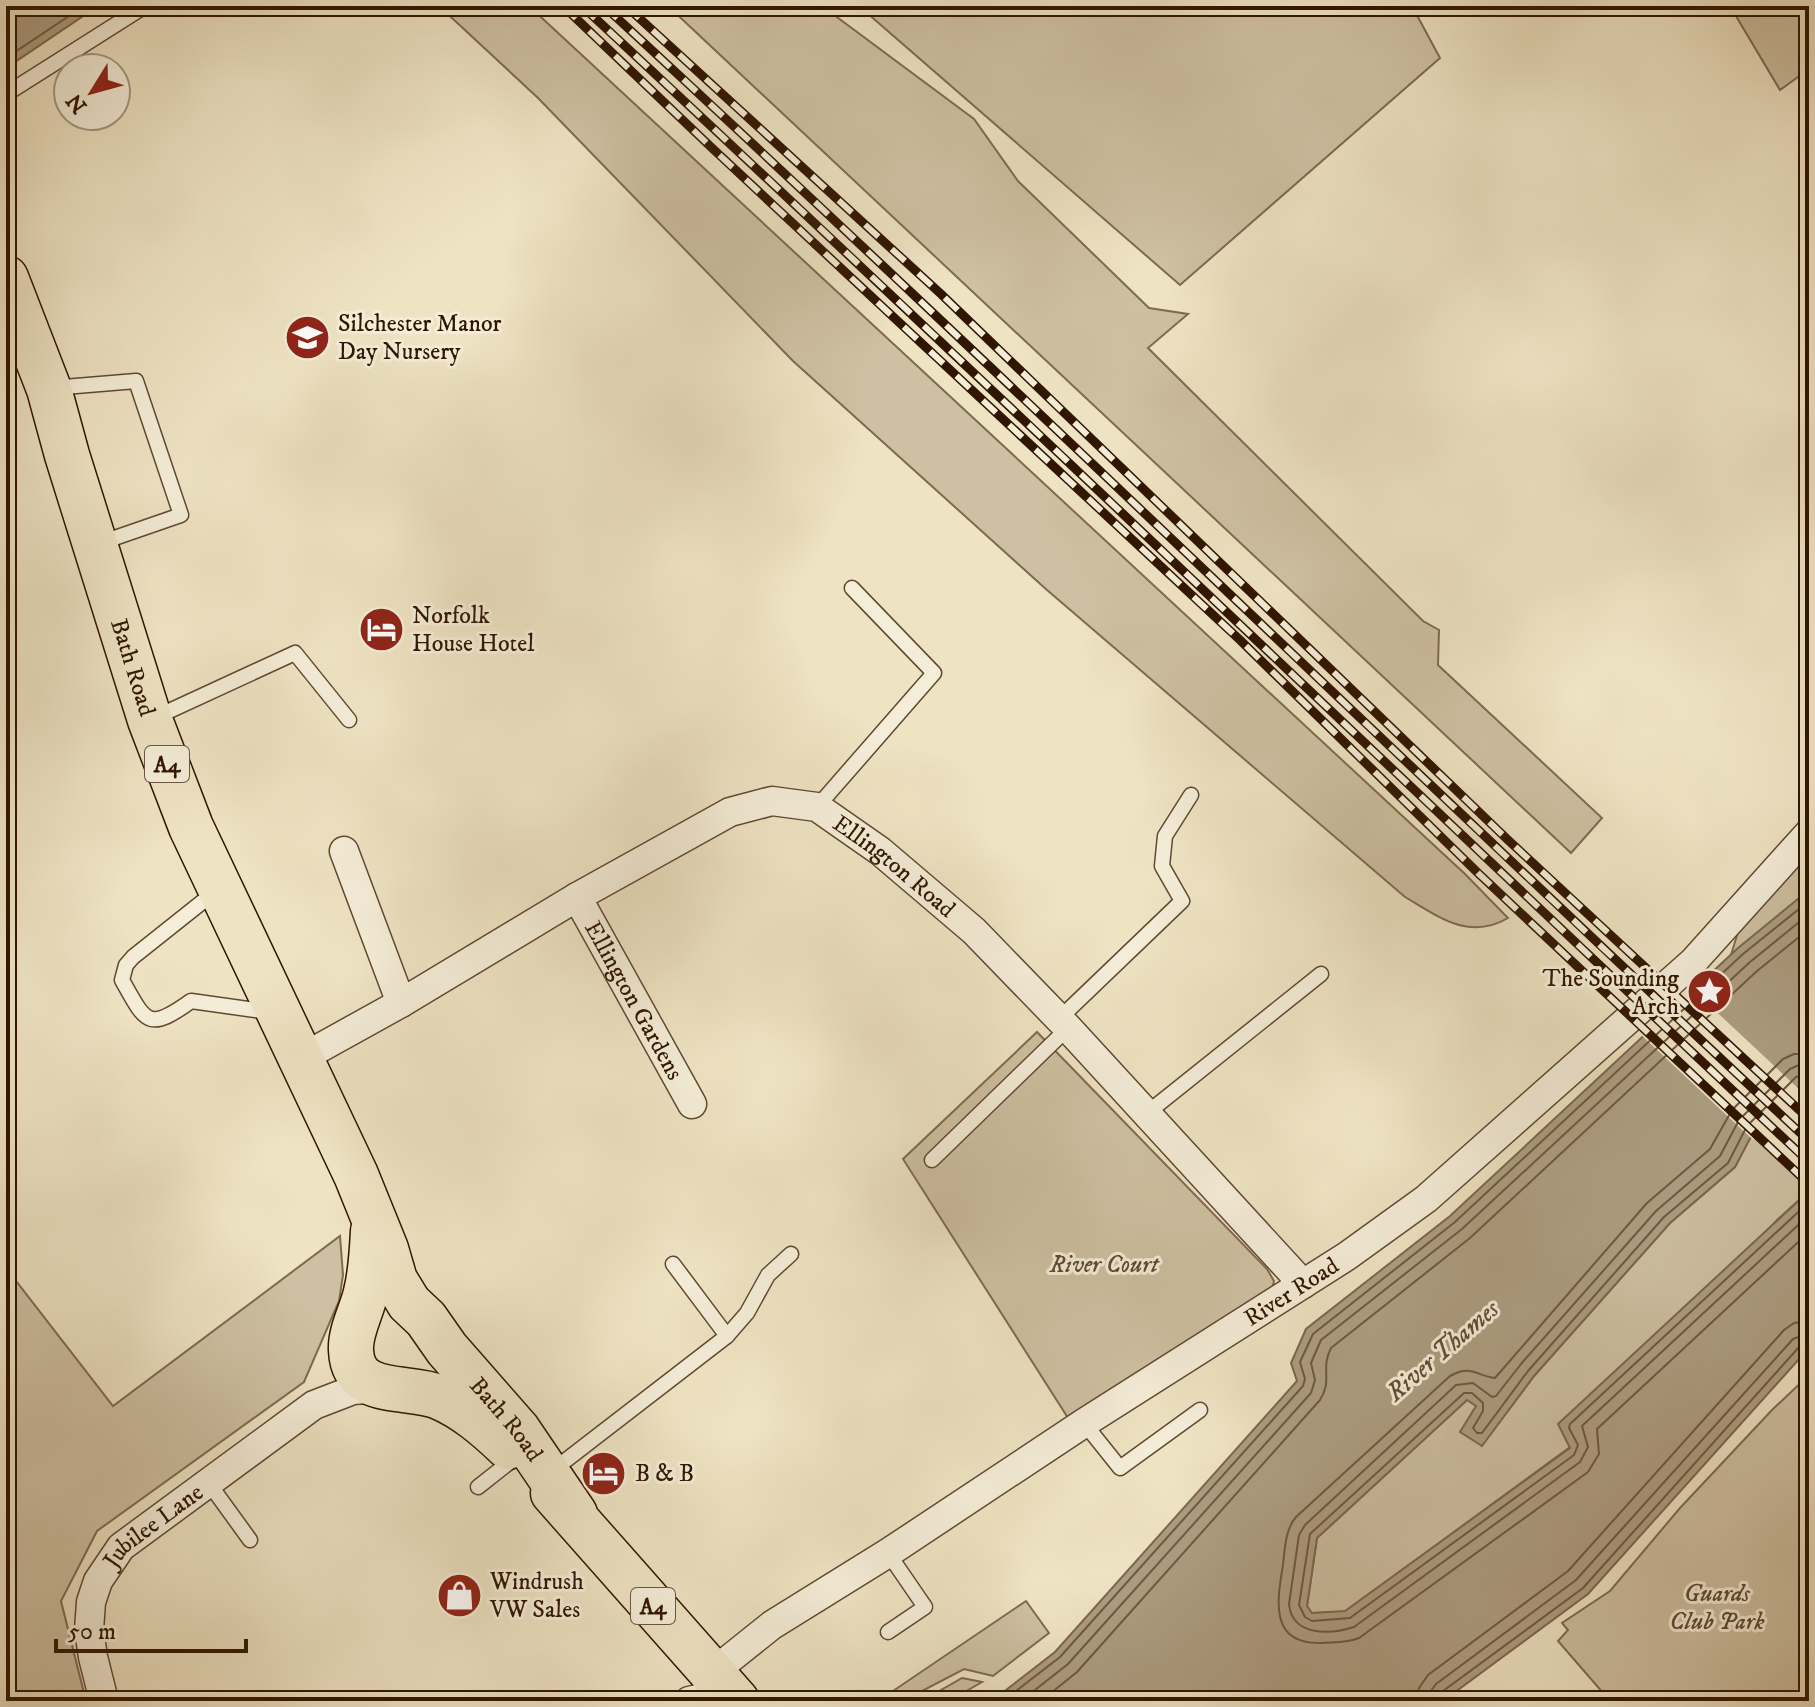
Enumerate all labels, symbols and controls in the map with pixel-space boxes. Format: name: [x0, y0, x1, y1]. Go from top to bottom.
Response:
north arrow: [52, 52, 132, 132]
text: N: [61, 88, 93, 118]
place label: Silchester Manor Day Nursery: [338, 309, 502, 367]
school or university icon: Silchester Manor Day Nursery: [283, 313, 331, 361]
place label: Norfolk House Hotel: [412, 601, 535, 659]
hotel icon: Norfolk House Hotel: [357, 605, 405, 653]
street label: Bath Road: [103, 615, 162, 720]
road number: A4: [145, 746, 189, 782]
street label: Ellington Road: [827, 809, 961, 925]
street label: Ellington Gardens: [577, 916, 690, 1085]
place label: The Sounding Arch: [1543, 964, 1679, 1022]
place icon: The Sounding Arch: [1686, 968, 1734, 1016]
park label: River Court: [1049, 1250, 1160, 1280]
street label: River Road: [1239, 1251, 1345, 1333]
water label: River Thames: [1379, 1292, 1507, 1410]
street label: Bath Road: [463, 1371, 549, 1468]
hotel icon: B & B: [580, 1449, 628, 1497]
place label: B & B: [635, 1459, 694, 1489]
street label: Jubilee Lane: [96, 1477, 210, 1576]
place label: Windrush VW Sales: [489, 1567, 584, 1625]
shop icon: Windrush VW Sales: [435, 1571, 483, 1619]
park label: Guards Club Park: [1670, 1579, 1764, 1637]
road number: A4: [631, 1588, 675, 1624]
scale bar: [56, 1603, 246, 1653]
text: 50 m: [68, 1617, 116, 1647]

